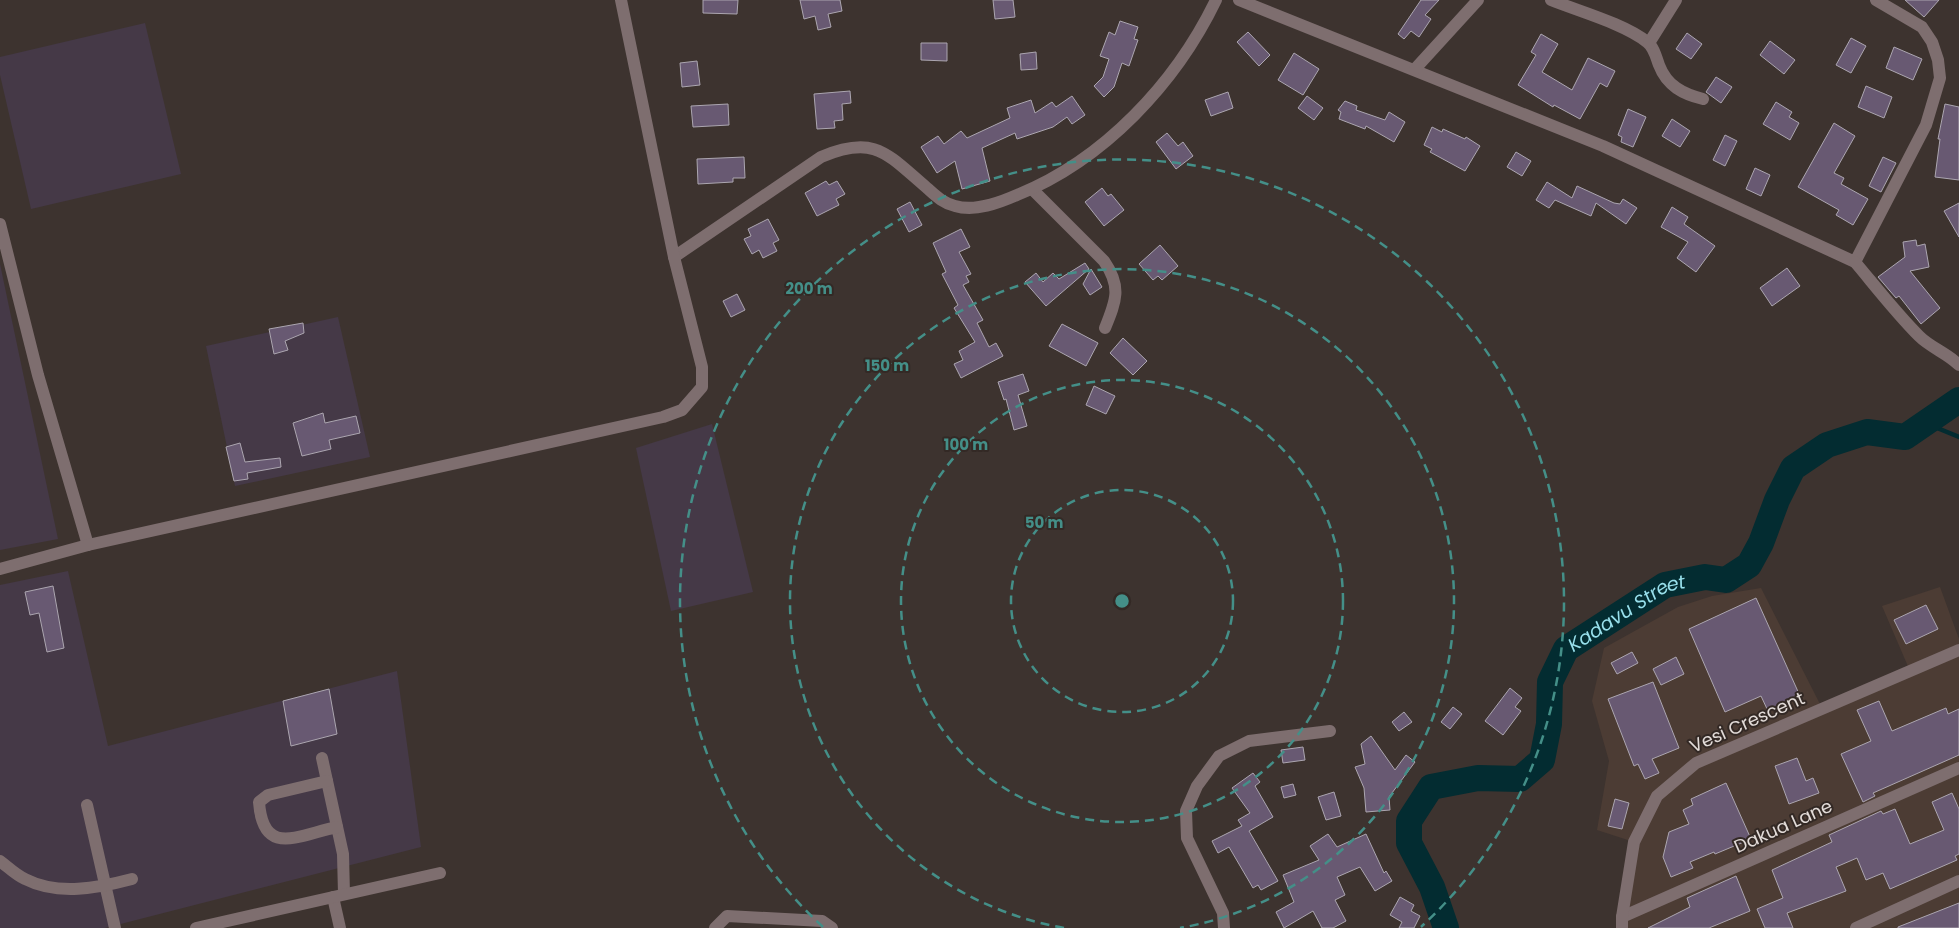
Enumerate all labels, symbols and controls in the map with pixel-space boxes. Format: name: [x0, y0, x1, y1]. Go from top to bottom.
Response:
text: 200 m: [785, 278, 833, 299]
text: 150 m: [865, 355, 909, 376]
text: 100 m: [944, 434, 988, 455]
text: 50 m: [1025, 512, 1063, 533]
water label: Kadavu Street: [1562, 568, 1689, 658]
centre of rings: [1113, 592, 1131, 610]
street label: Vesi Crescent: [1686, 686, 1808, 758]
street label: Dakua Lane: [1730, 793, 1836, 859]

